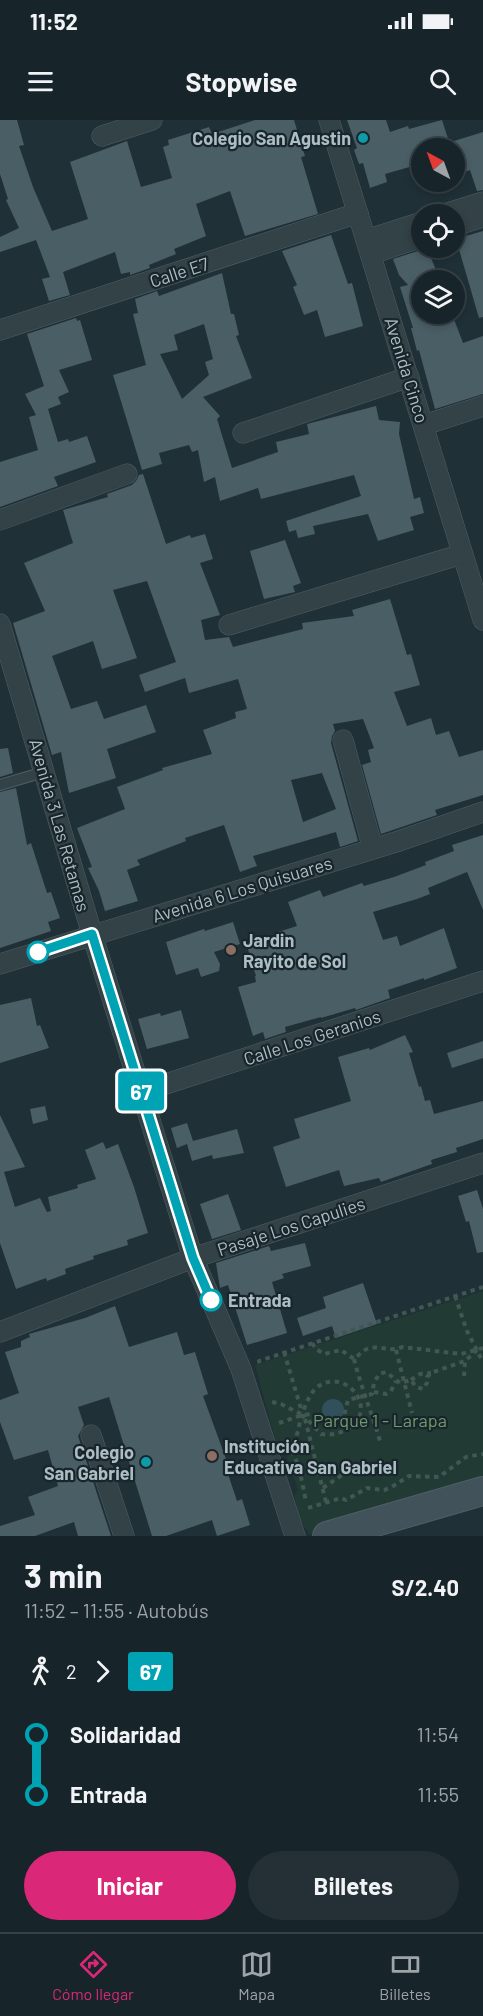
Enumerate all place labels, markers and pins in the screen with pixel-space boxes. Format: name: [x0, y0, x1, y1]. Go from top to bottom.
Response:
place label: Colegio San Agustin: [192, 127, 351, 149]
marker: Colegio San Agustin: [356, 131, 370, 145]
place label: Jardin Rayito de Sol: [243, 929, 346, 972]
unlabelled marker: [27, 941, 49, 963]
marker: Jardin Rayito de Sol: [224, 943, 238, 957]
marker: Entrada: [200, 1289, 222, 1311]
place label: Entrada: [228, 1289, 291, 1311]
place label: Institución Educativa San Gabriel: [224, 1435, 397, 1478]
place label: Colegio San Gabriel: [44, 1441, 134, 1484]
marker: Institución Educativa San Gabriel: [205, 1449, 219, 1463]
marker: Colegio San Gabriel: [139, 1455, 153, 1469]

